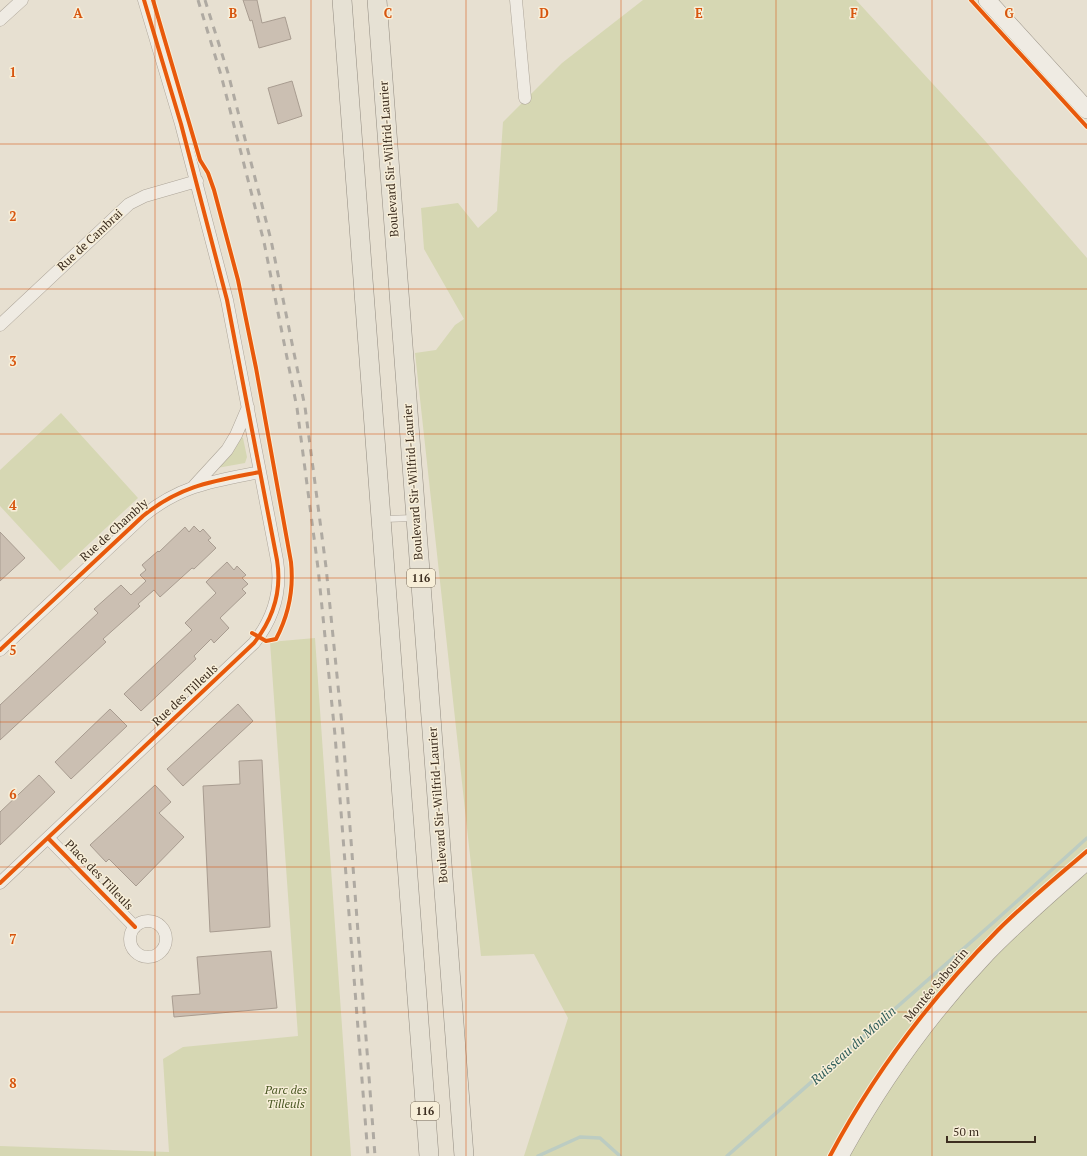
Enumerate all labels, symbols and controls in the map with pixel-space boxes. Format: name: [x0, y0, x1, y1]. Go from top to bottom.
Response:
text: A: [73, 4, 83, 22]
text: B: [229, 4, 237, 22]
text: C: [384, 4, 392, 22]
text: D: [539, 4, 549, 22]
text: E: [695, 4, 703, 22]
text: F: [850, 4, 858, 22]
text: G: [1004, 4, 1014, 22]
text: 1: [9, 63, 17, 81]
street label: Boulevard Sir-Wilfrid-Laurier: [376, 80, 401, 238]
street label: Rue de Cambrai: [54, 205, 126, 274]
text: 2: [9, 207, 17, 225]
text: 3: [9, 352, 17, 370]
street label: Boulevard Sir-Wilfrid-Laurier: [400, 403, 425, 561]
street label: Rue de Chambly: [77, 494, 152, 564]
text: 4: [9, 496, 17, 514]
road number: 116: [407, 569, 435, 587]
text: 5: [9, 641, 17, 659]
street label: Rue des Tilleuls: [149, 660, 221, 729]
street label: Boulevard Sir-Wilfrid-Laurier: [425, 726, 450, 884]
text: 6: [9, 785, 17, 803]
street label: Place des Tilleuls: [62, 836, 137, 913]
text: 7: [9, 930, 17, 948]
street label: Montée Sabourin: [900, 945, 971, 1025]
water label: Ruisseau du Moulin: [806, 1002, 900, 1089]
text: 8: [9, 1074, 17, 1092]
park label: Parc des Tilleuls: [264, 1082, 307, 1111]
road number: 116: [411, 1102, 439, 1120]
scale bar: [947, 1118, 1035, 1144]
text: 50 m: [953, 1124, 980, 1139]

